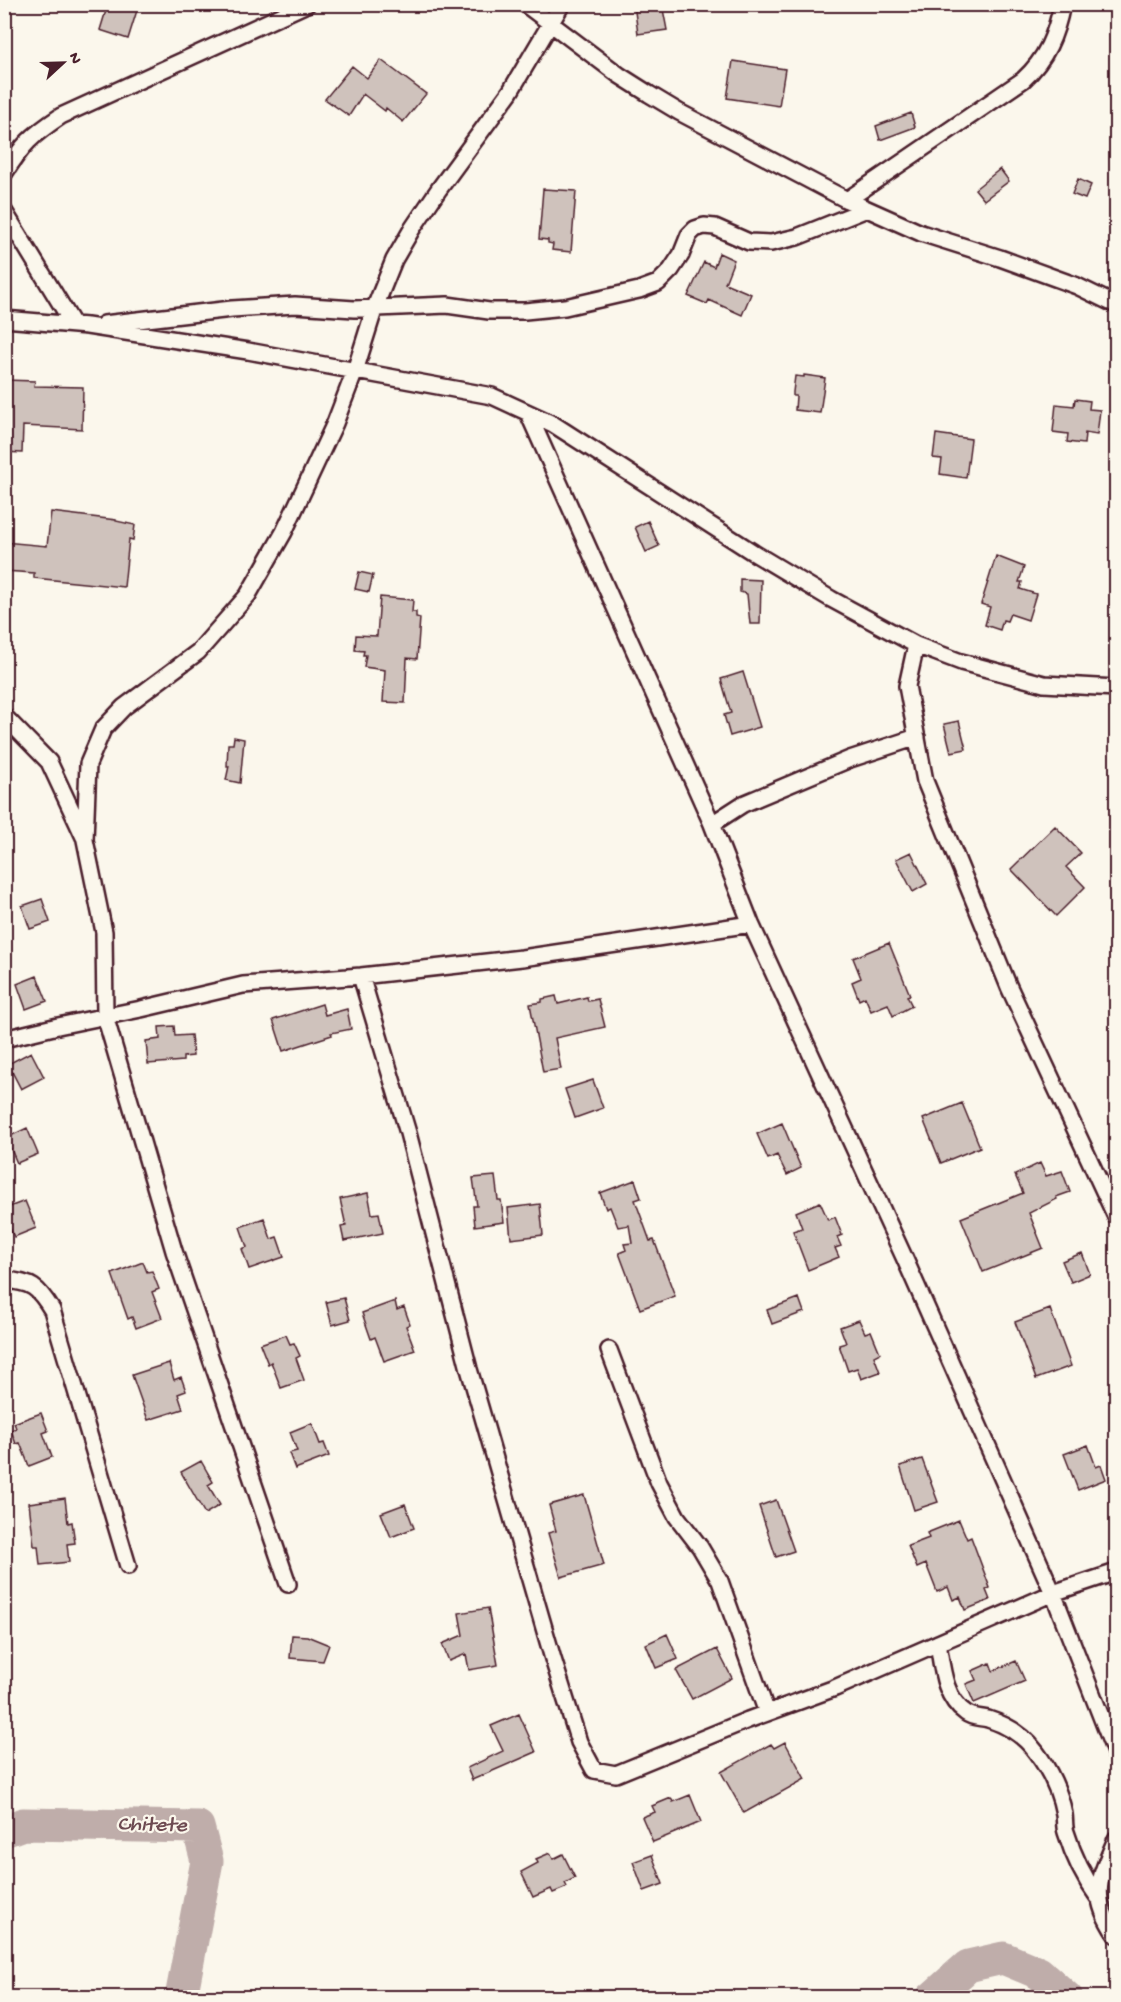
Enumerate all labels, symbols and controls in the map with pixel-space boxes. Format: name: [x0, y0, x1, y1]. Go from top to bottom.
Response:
north arrow: [33, 33, 93, 93]
text: N: [63, 50, 85, 68]
water label: Chitete: [117, 1812, 188, 1840]

